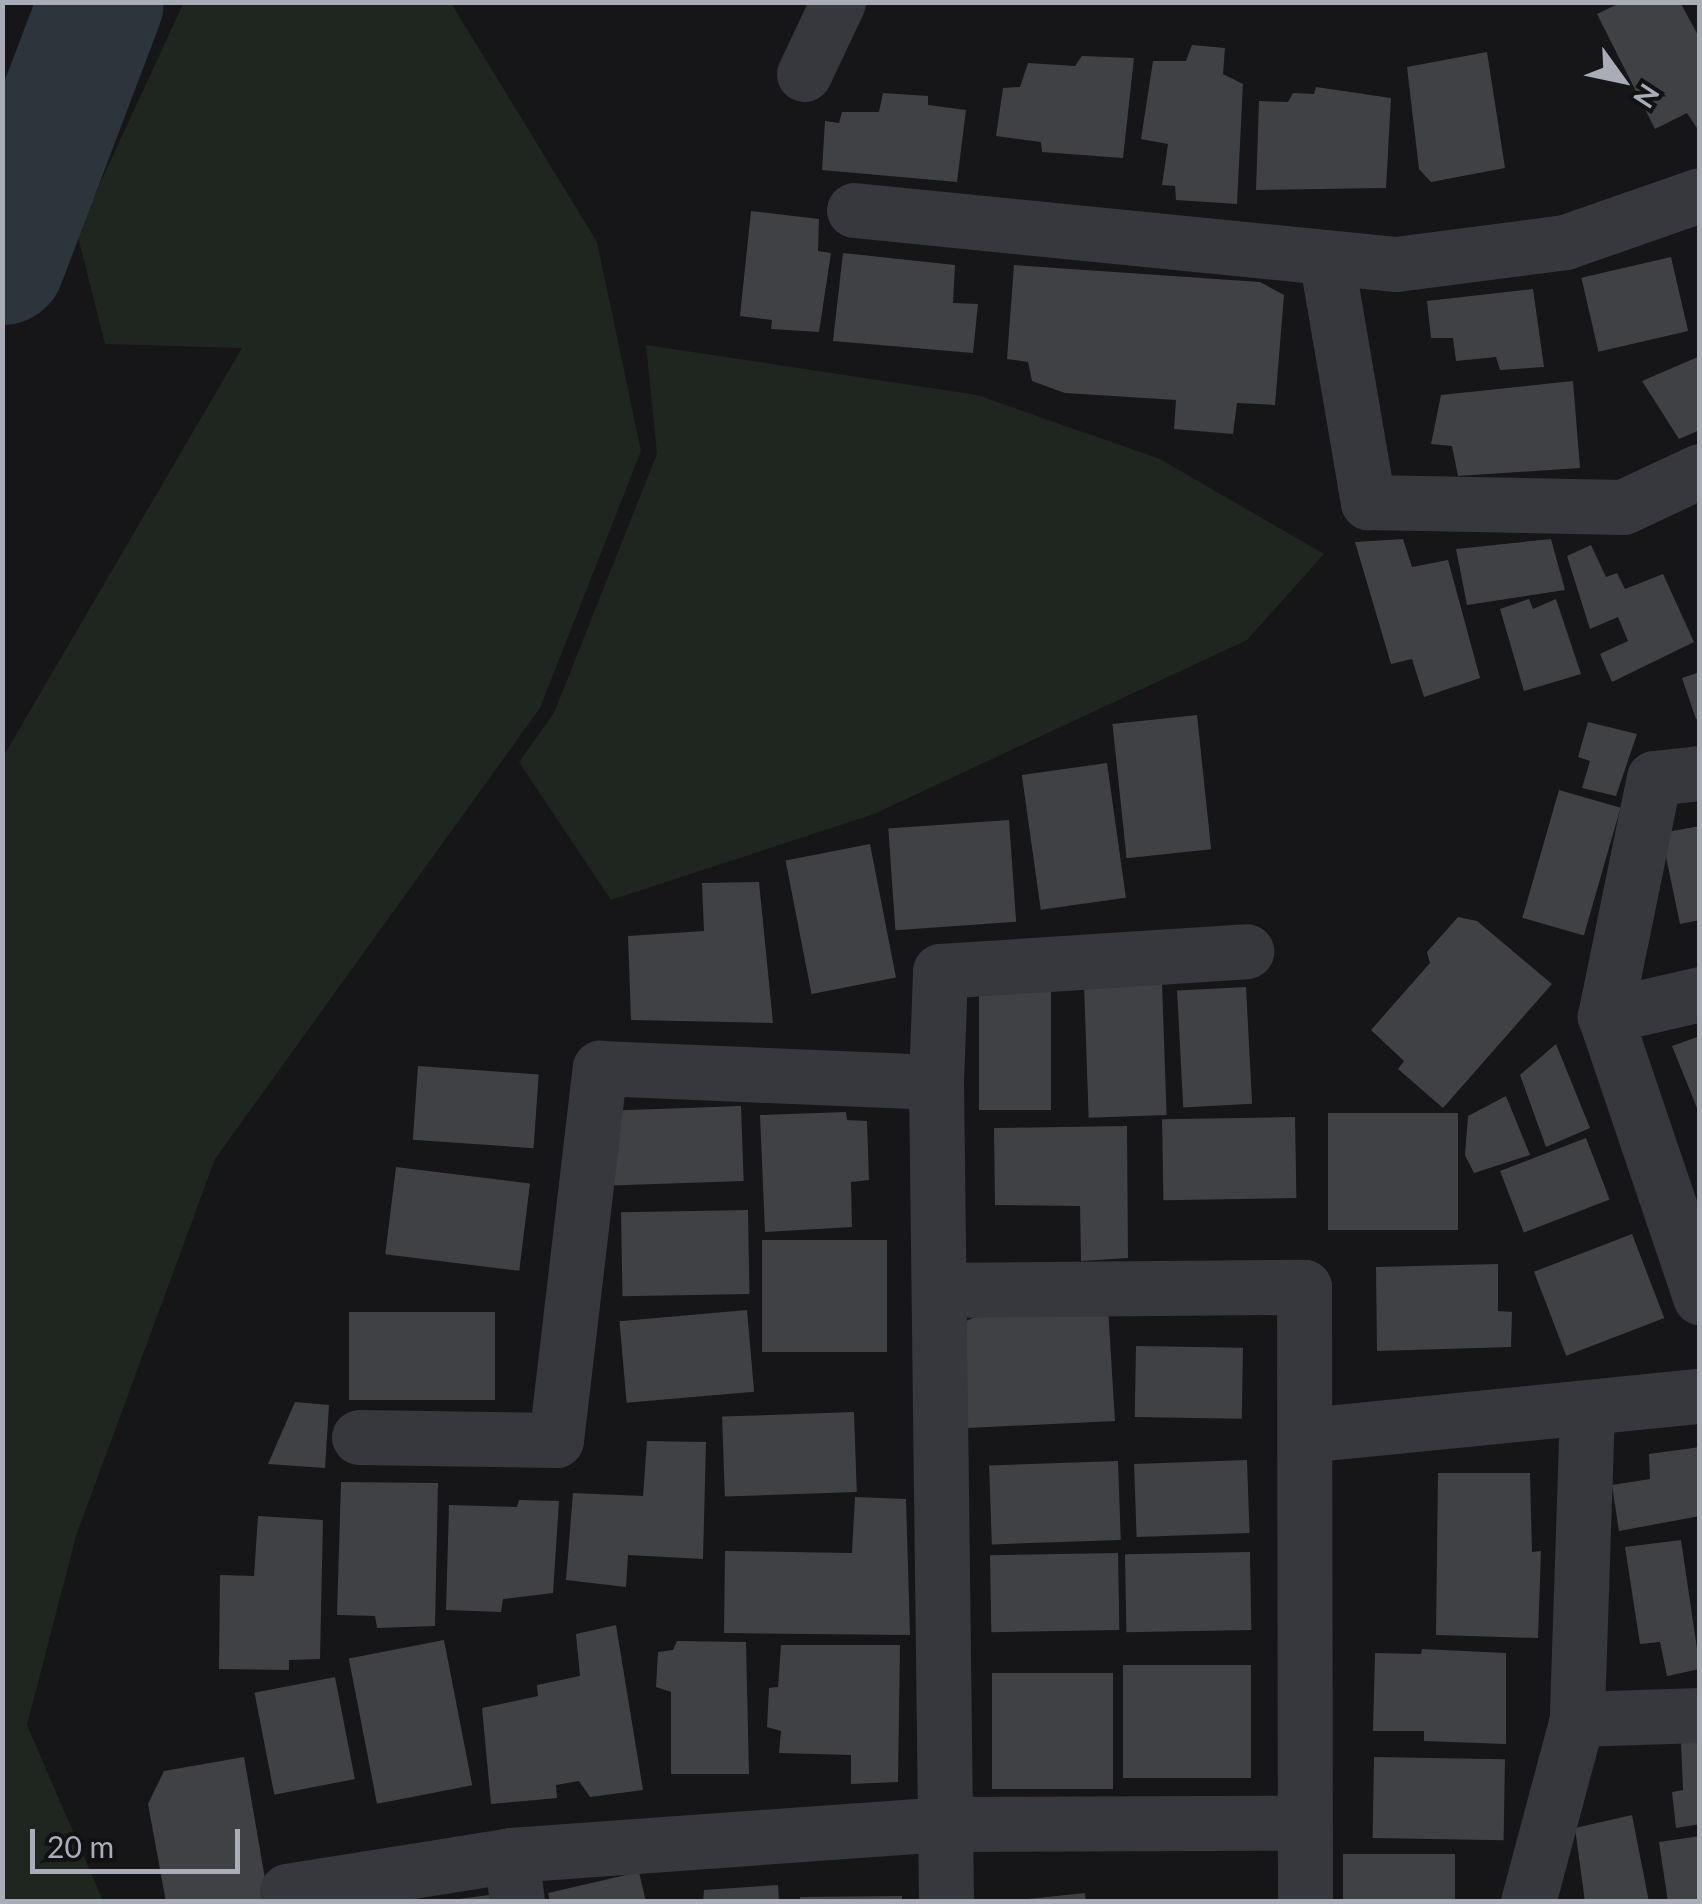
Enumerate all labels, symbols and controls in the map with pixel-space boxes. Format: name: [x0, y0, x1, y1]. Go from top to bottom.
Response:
north arrow: [1572, 30, 1672, 130]
text: N: [1627, 78, 1667, 115]
scale bar: [35, 1809, 245, 1871]
text: 20 m: [47, 1828, 114, 1864]

